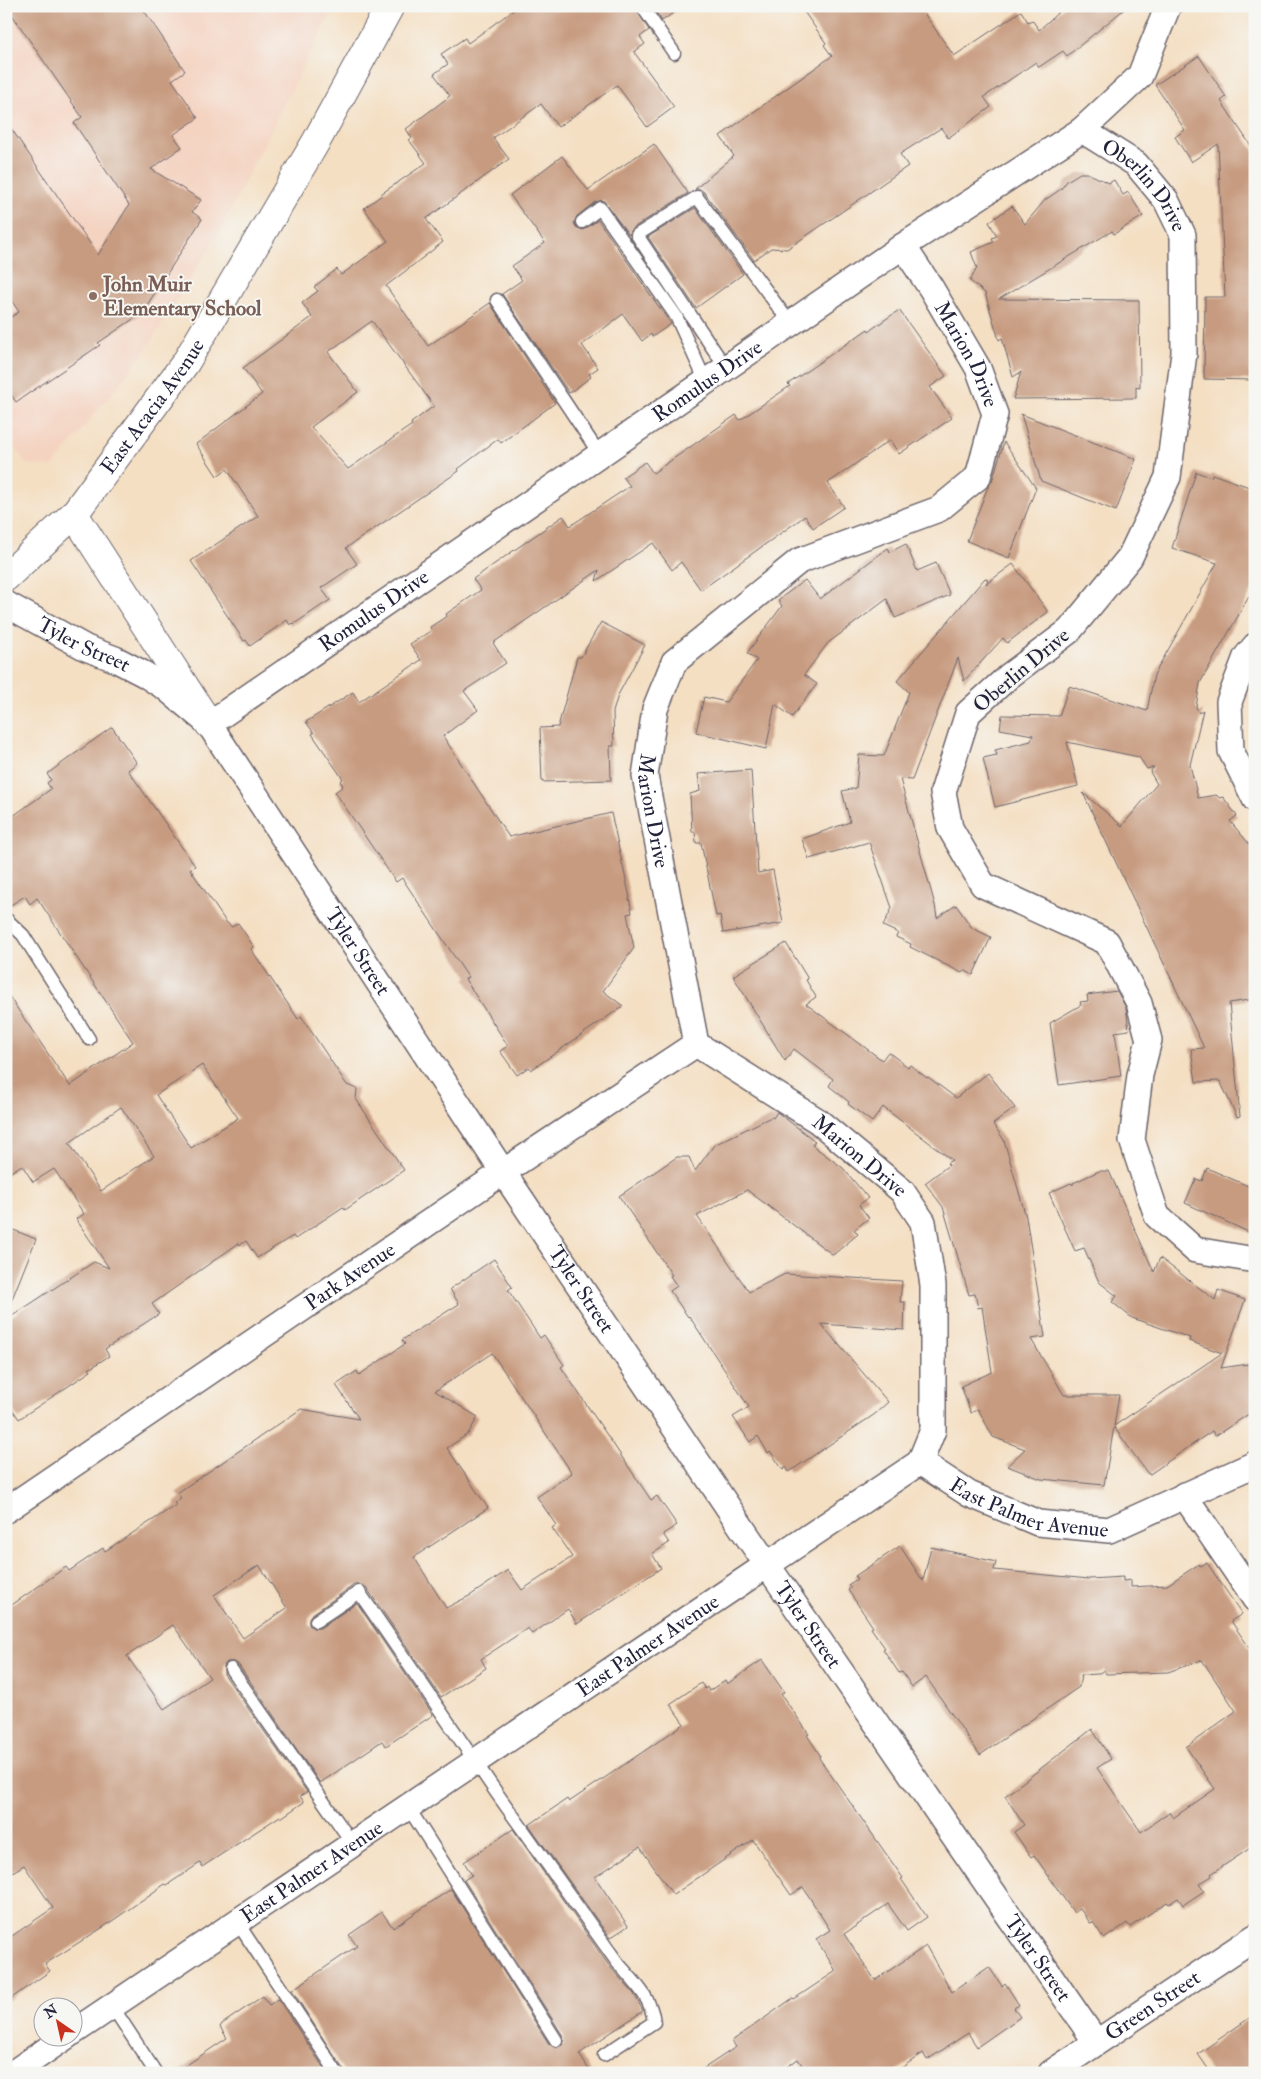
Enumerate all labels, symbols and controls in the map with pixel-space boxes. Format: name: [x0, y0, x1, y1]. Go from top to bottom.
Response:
street label: Oberlin Drive: [1096, 133, 1192, 236]
place label: John Muir Elementary School: [102, 271, 262, 322]
marker: John Muir Elementary School: [87, 290, 99, 302]
street label: Marion Drive: [928, 297, 1004, 411]
street label: East Acacia Avenue: [95, 334, 211, 480]
street label: Romulus Drive: [647, 334, 768, 429]
street label: Romulus Drive: [314, 563, 434, 658]
street label: Tyler Street: [33, 611, 135, 679]
street label: Oberlin Drive: [967, 622, 1075, 719]
street label: Marion Drive: [631, 752, 675, 871]
street label: Tyler Street: [319, 902, 396, 1001]
street label: Marion Drive: [806, 1109, 913, 1204]
street label: Park Avenue: [300, 1236, 401, 1317]
street label: Tyler Street: [542, 1240, 620, 1338]
street label: East Palmer Avenue: [944, 1472, 1110, 1544]
street label: Tyler Street: [769, 1576, 847, 1674]
street label: East Palmer Avenue: [572, 1588, 725, 1703]
street label: East Palmer Avenue: [236, 1814, 389, 1930]
street label: Tyler Street: [998, 1910, 1077, 2007]
street label: Green Street: [1100, 1964, 1206, 2047]
north arrow: [32, 1996, 82, 2046]
text: N: [40, 2001, 61, 2023]

